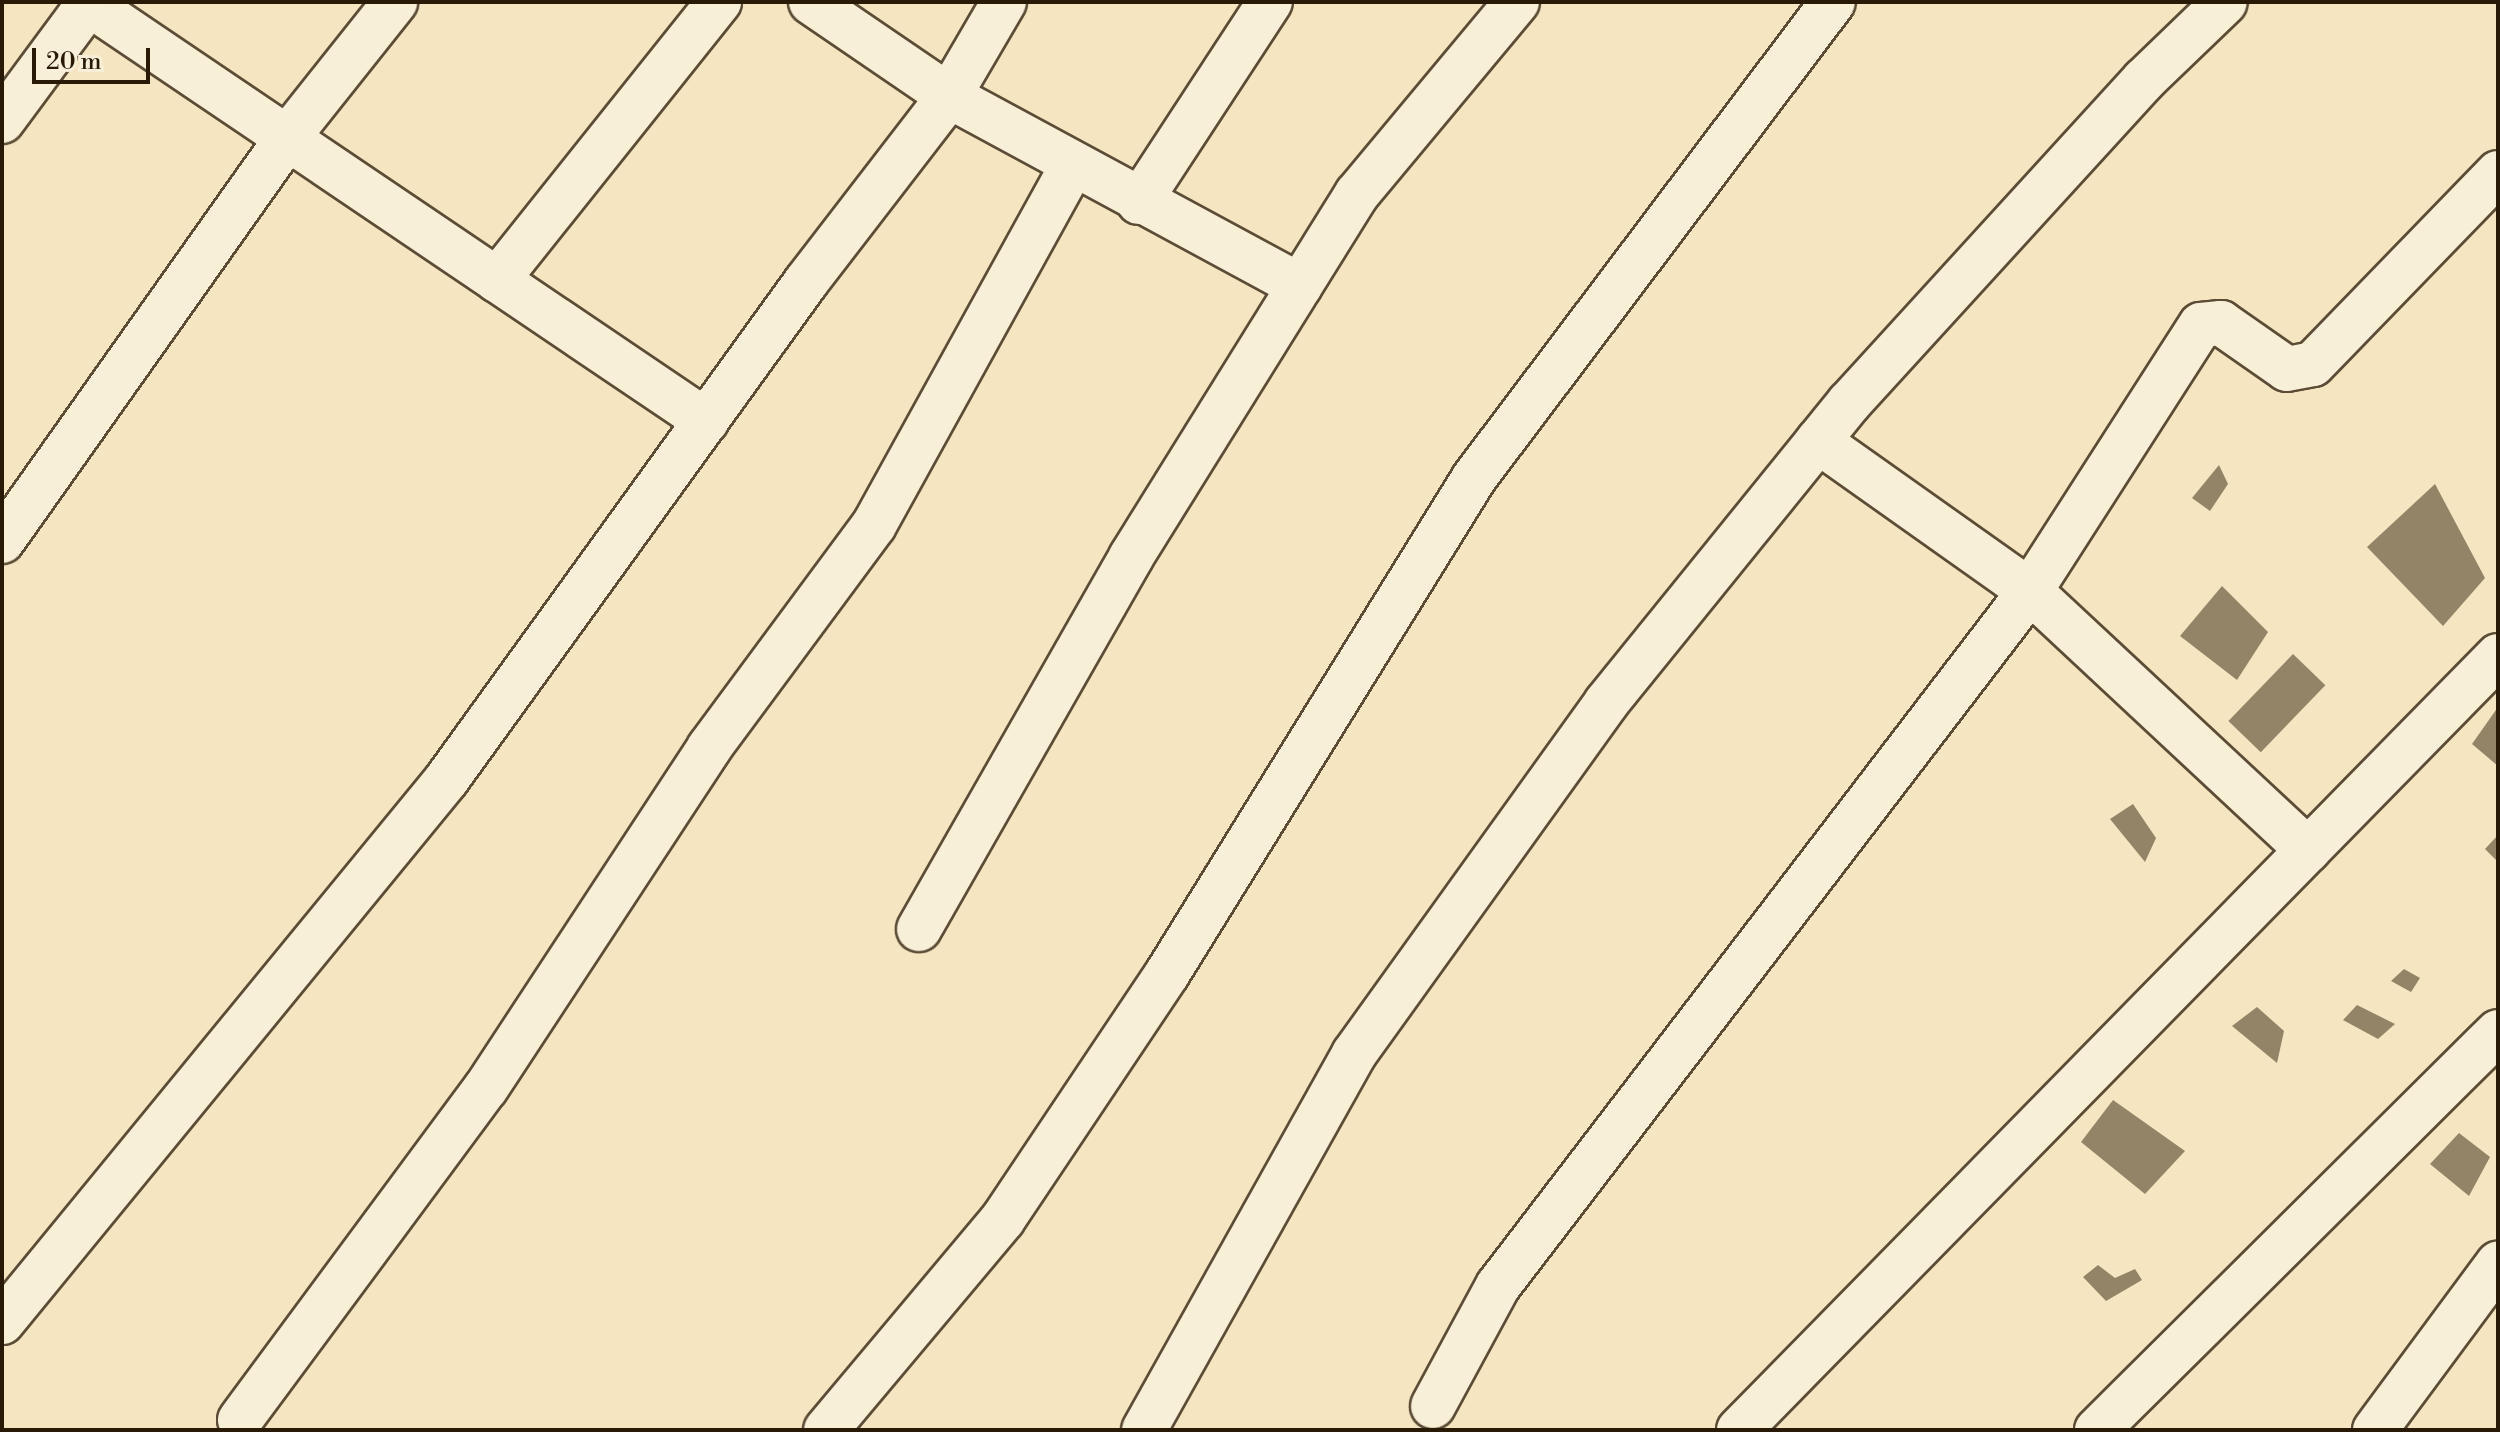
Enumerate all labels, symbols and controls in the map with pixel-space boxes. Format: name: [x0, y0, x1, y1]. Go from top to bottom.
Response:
scale bar: [36, 32, 154, 82]
text: 20 m: [46, 47, 102, 77]

